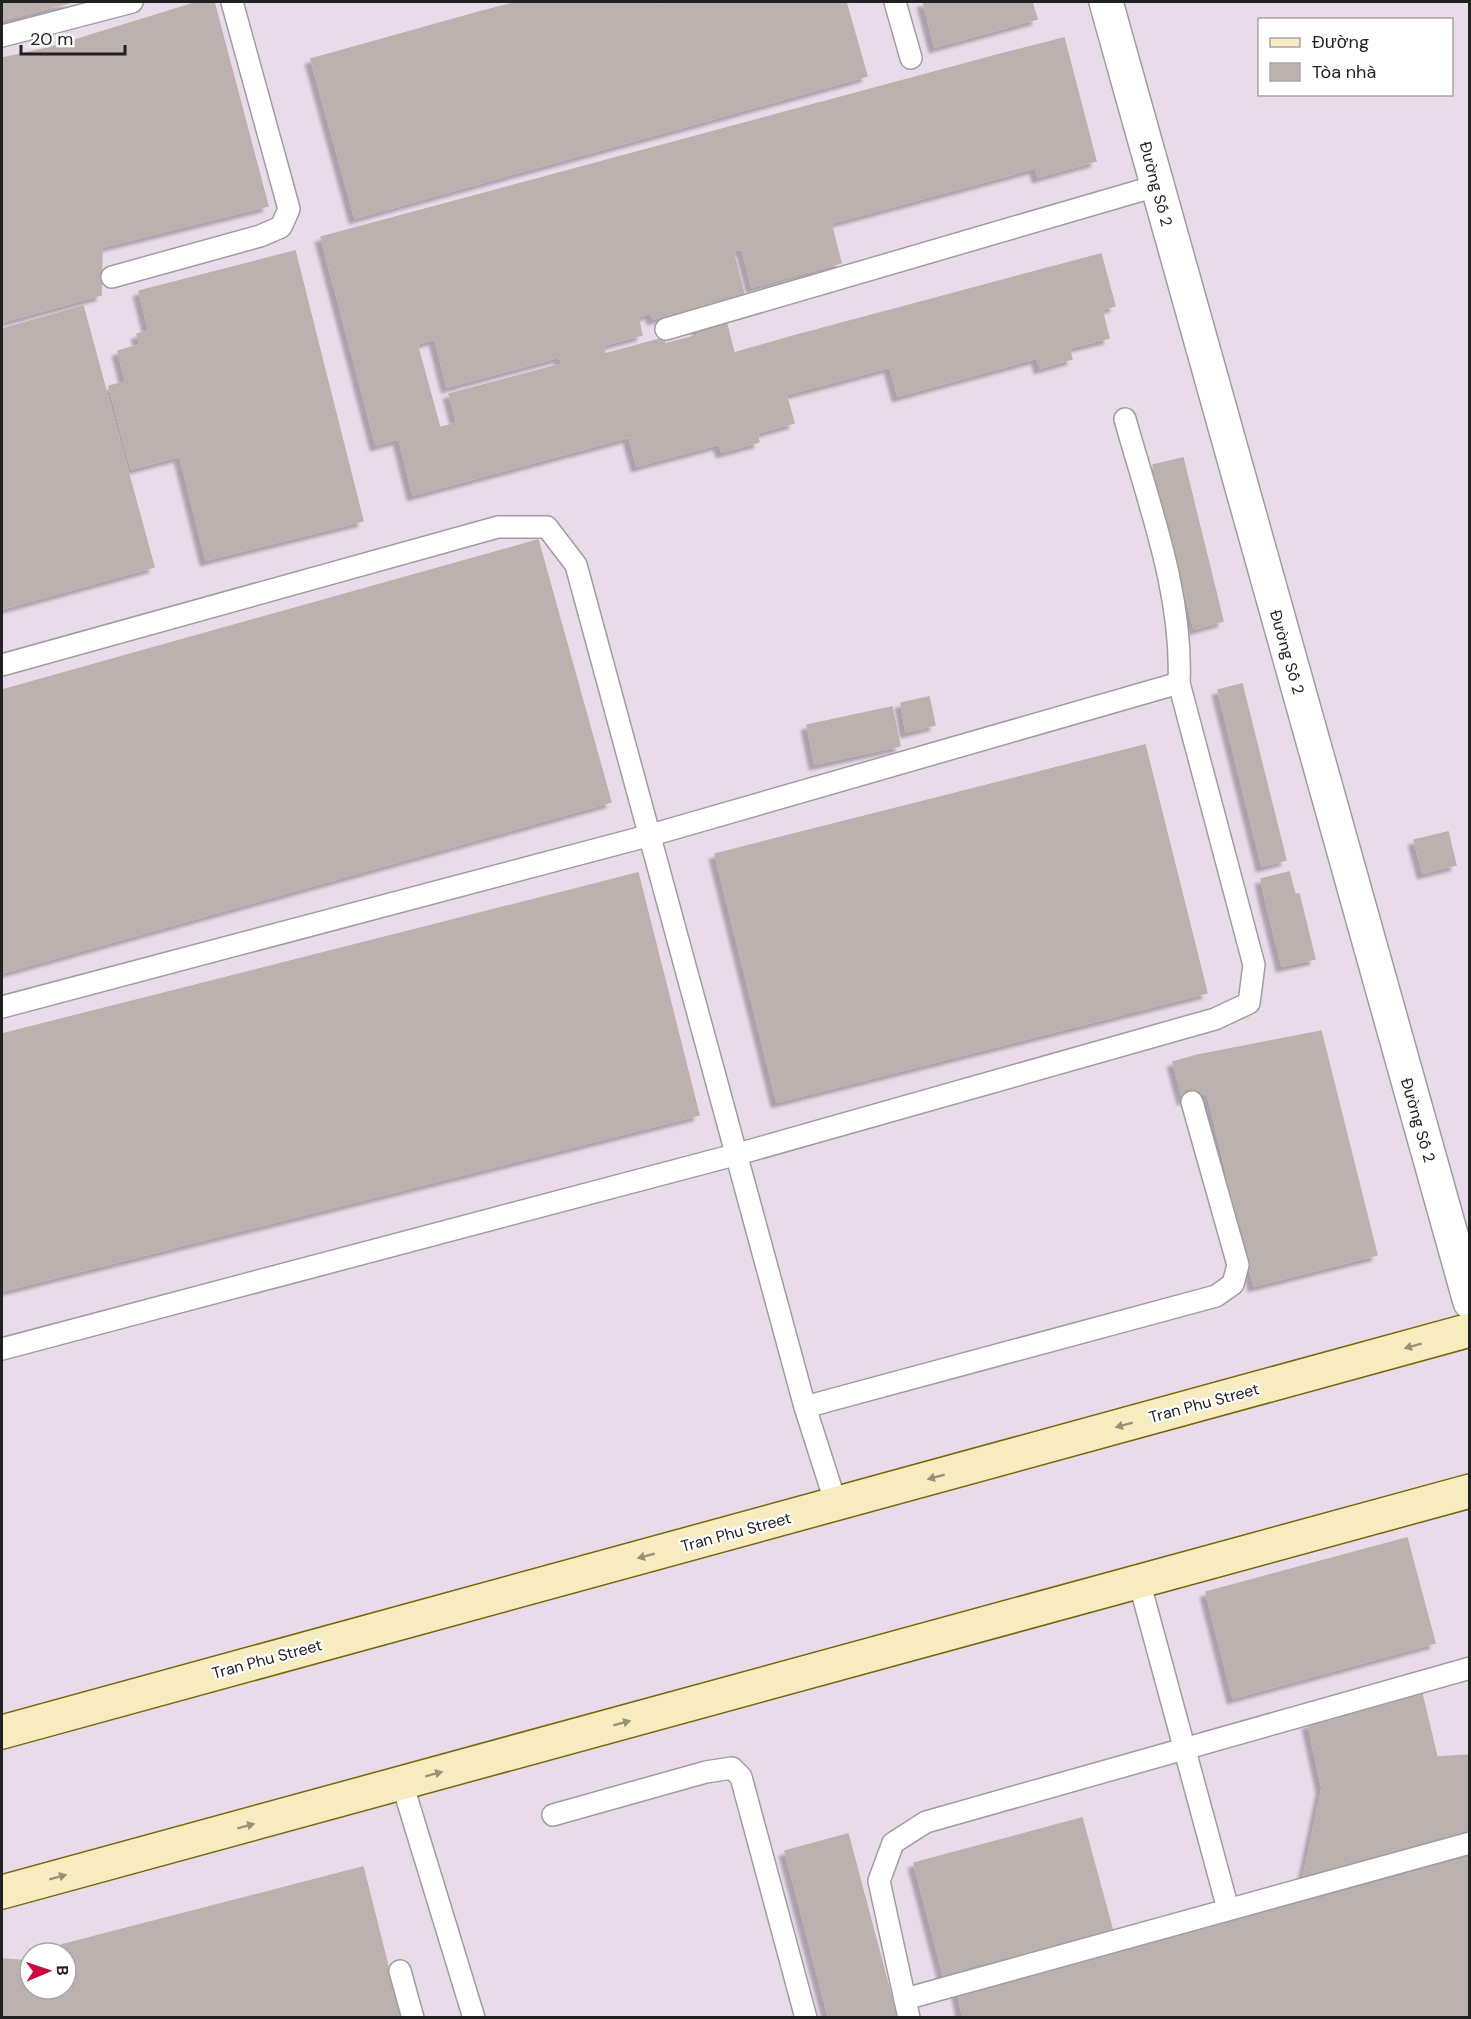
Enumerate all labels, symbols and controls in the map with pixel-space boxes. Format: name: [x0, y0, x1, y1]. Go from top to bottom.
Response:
scale bar: [21, 18, 124, 56]
legend: [1258, 18, 1453, 96]
text: 20 m: [30, 27, 73, 51]
text: Đường: [1312, 30, 1369, 54]
text: Tòa nhà: [1312, 60, 1376, 84]
street label: Đường Số 2: [1135, 139, 1177, 229]
street label: Đường Số 2: [1265, 607, 1309, 697]
street label: Đường Số 2: [1396, 1075, 1440, 1165]
one-way arrow: [1404, 1342, 1422, 1351]
street label: Tran Phu Street: [1147, 1378, 1261, 1428]
one-way arrow: [1115, 1421, 1133, 1430]
one-way arrow: [927, 1473, 945, 1482]
street label: Tran Phu Street: [679, 1507, 793, 1557]
one-way arrow: [637, 1552, 655, 1561]
street label: Tran Phu Street: [210, 1634, 324, 1684]
one-way arrow: [613, 1718, 631, 1727]
one-way arrow: [425, 1769, 443, 1779]
one-way arrow: [237, 1820, 255, 1830]
one-way arrow: [49, 1872, 67, 1881]
north arrow: [18, 1941, 78, 2001]
text: B: [52, 1965, 73, 1976]

